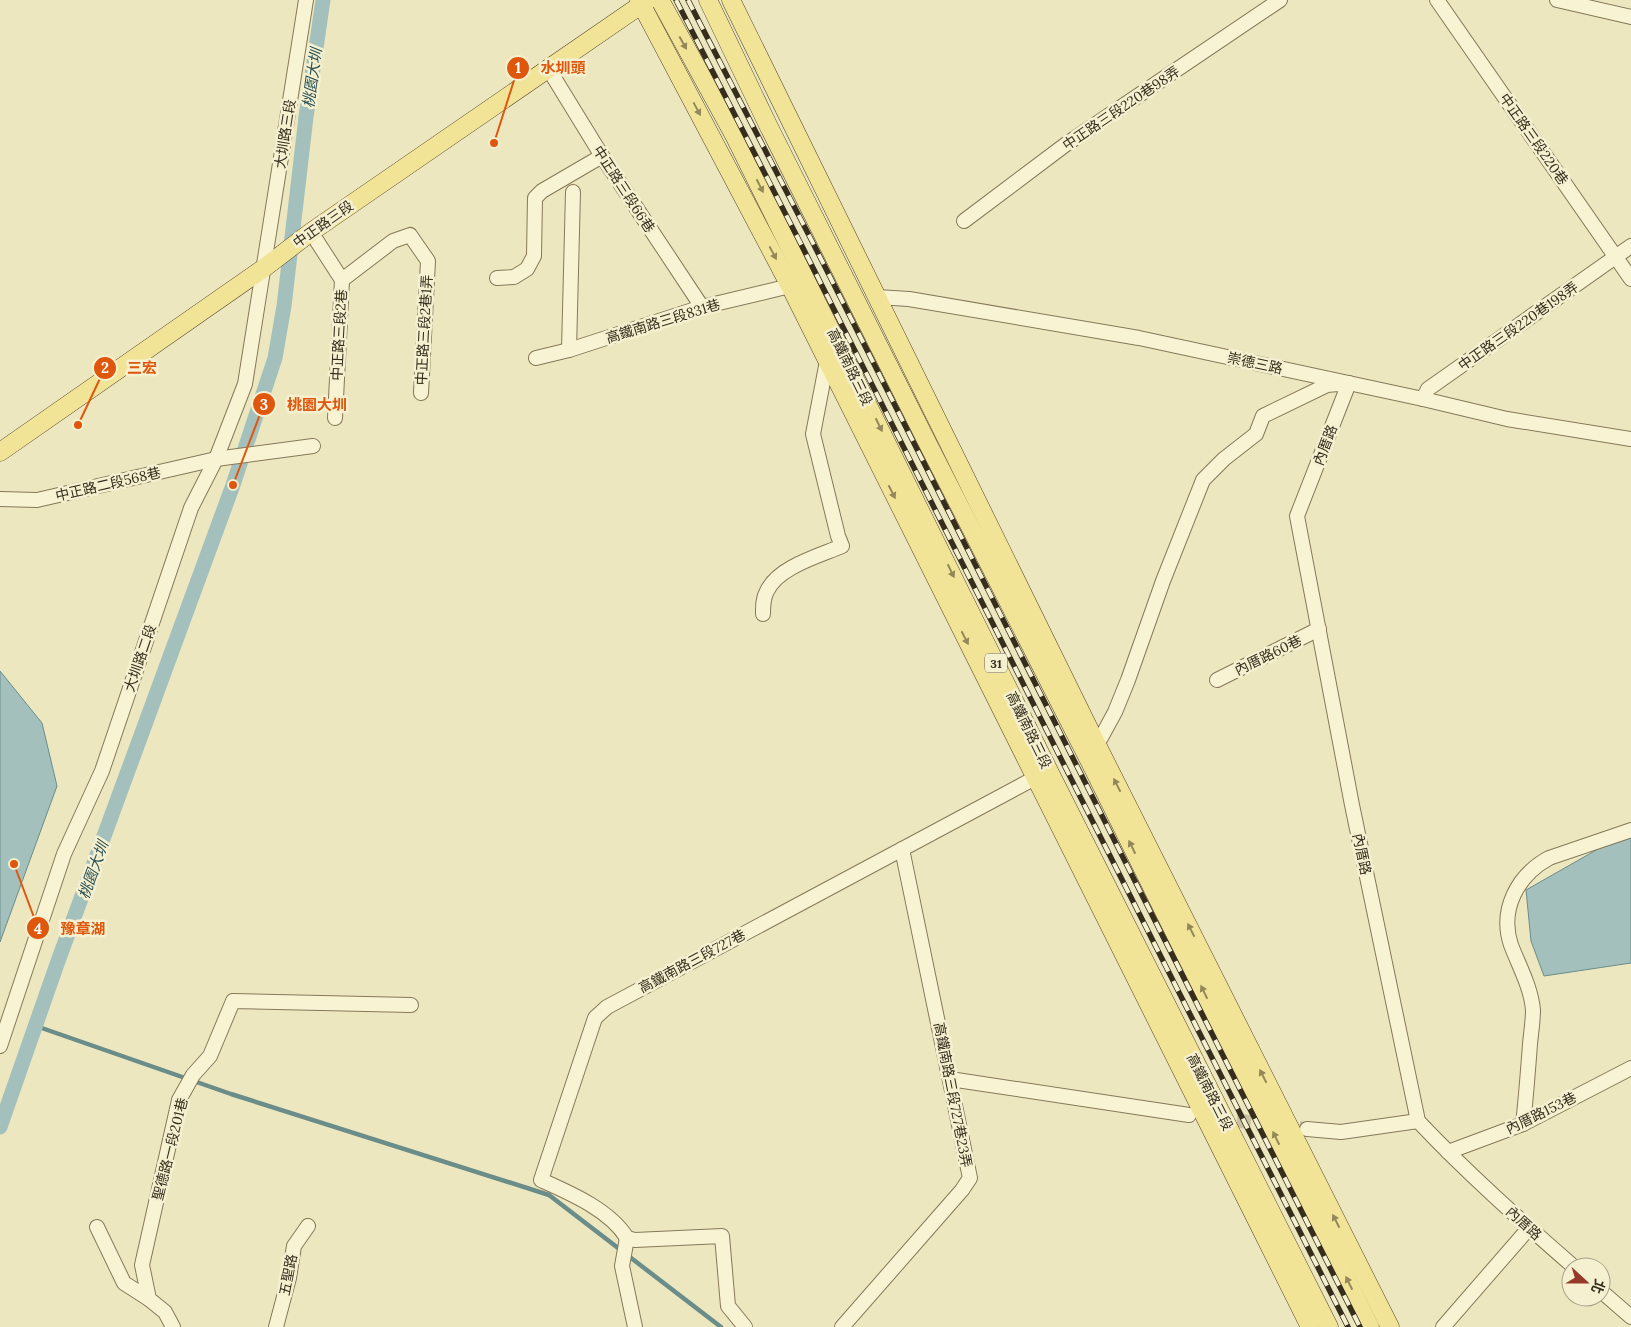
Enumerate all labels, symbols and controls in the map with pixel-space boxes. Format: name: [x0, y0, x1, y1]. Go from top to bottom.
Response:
one-way arrow: [679, 35, 687, 50]
water label: 桃園大圳: [298, 45, 326, 109]
callout: 水圳頭: [505, 53, 595, 83]
text: 1: [515, 58, 521, 77]
text: 水圳頭: [540, 58, 586, 77]
street label: 中正路三段220巷98弄: [1059, 62, 1183, 154]
street label: 中正路三段220巷: [1496, 90, 1572, 188]
street label: 大圳路三段: [271, 98, 299, 170]
one-way arrow: [693, 102, 701, 117]
street label: 中正路三段66巷: [589, 142, 659, 236]
one-way arrow: [756, 179, 764, 193]
street label: 中正路三段: [289, 197, 357, 251]
one-way arrow: [769, 246, 777, 260]
street label: 中正路三段2巷1弄: [412, 274, 436, 386]
street label: 中正路三段220巷198弄: [1454, 278, 1582, 374]
street label: 中正路三段2巷: [328, 289, 350, 381]
street label: 高鐵南路三段831巷: [604, 295, 722, 347]
street label: 高鐵南路三段: [823, 325, 877, 409]
street label: 崇德三路: [1226, 348, 1284, 378]
callout: 三宏: [92, 353, 167, 383]
text: 2: [101, 358, 109, 377]
text: 三宏: [127, 358, 157, 377]
callout: 桃園大圳: [252, 389, 357, 419]
text: 3: [260, 395, 268, 414]
text: 桃園大圳: [287, 395, 347, 414]
one-way arrow: [875, 418, 883, 433]
street label: 內厝路: [1309, 422, 1341, 468]
street label: 中正路二段568巷: [54, 463, 162, 505]
one-way arrow: [888, 485, 897, 500]
one-way arrow: [947, 564, 955, 578]
street label: 大圳路二段: [120, 622, 160, 694]
one-way arrow: [961, 631, 969, 645]
street label: 內厝路60巷: [1231, 631, 1305, 679]
road number: 31: [985, 654, 1007, 672]
street label: 高鐵南路三段: [1002, 688, 1056, 772]
one-way arrow: [1113, 778, 1121, 792]
street label: 內厝路: [1349, 832, 1375, 876]
water label: 桃園大圳: [74, 837, 113, 901]
one-way arrow: [1128, 839, 1136, 854]
callout: 豫章湖: [25, 913, 115, 943]
text: 4: [34, 919, 42, 938]
text: 豫章湖: [60, 919, 106, 938]
one-way arrow: [1187, 923, 1195, 938]
street label: 高鐵南路三段727巷: [635, 925, 749, 997]
one-way arrow: [1200, 985, 1208, 999]
street label: 高鐵南路三段727巷23弄: [930, 1021, 976, 1169]
street label: 高鐵南路三段: [1183, 1050, 1237, 1134]
one-way arrow: [1259, 1068, 1268, 1083]
street label: 內厝路153巷: [1503, 1088, 1579, 1138]
street label: 聖德路一段201巷: [149, 1096, 191, 1202]
one-way arrow: [1272, 1131, 1280, 1145]
street label: 內厝路: [1502, 1202, 1546, 1244]
one-way arrow: [1332, 1214, 1340, 1228]
street label: 五聖路: [275, 1253, 301, 1297]
north arrow: [1561, 1257, 1611, 1307]
one-way arrow: [1345, 1276, 1353, 1290]
text: 北: [1587, 1277, 1609, 1296]

